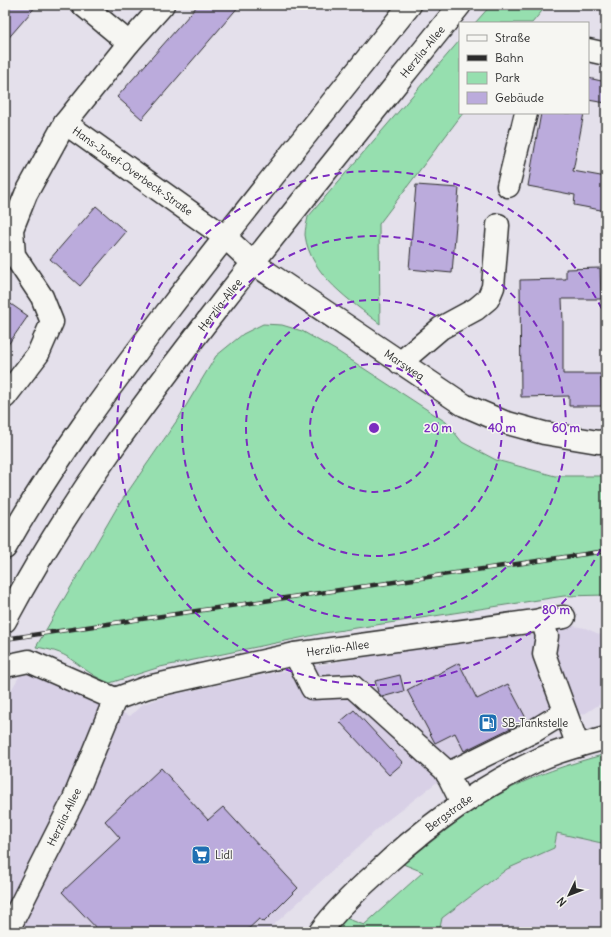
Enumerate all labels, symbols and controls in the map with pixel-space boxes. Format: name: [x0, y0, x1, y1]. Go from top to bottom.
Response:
legend: [459, 22, 589, 114]
street label: Herzlia-Allee: [397, 23, 448, 81]
text: Straße: [495, 30, 530, 45]
text: Bahn: [495, 50, 524, 65]
text: Park: [495, 70, 520, 85]
text: Gebäude: [495, 90, 544, 105]
street label: Hans-Josef-Overbeck-Straße: [70, 124, 196, 219]
street label: Herzlia-Allee: [195, 275, 245, 334]
street label: Marsweg: [382, 346, 427, 383]
text: 20 m: [424, 420, 452, 435]
text: 40 m: [488, 420, 517, 435]
text: 60 m: [552, 420, 581, 435]
centre of rings: [367, 421, 381, 435]
text: 80 m: [542, 602, 571, 617]
street label: Herzlia-Allee: [306, 637, 370, 659]
fuel station icon: SB-Tankstelle: [477, 712, 499, 734]
place label: SB-Tankstelle: [502, 716, 568, 730]
street label: Herzlia-Allee: [44, 786, 84, 848]
street label: Bergstraße: [422, 791, 475, 835]
supermarket icon: Lidl: [190, 844, 212, 866]
place label: Lidl: [215, 848, 232, 862]
north arrow: [549, 875, 589, 915]
text: N: [554, 894, 569, 909]

